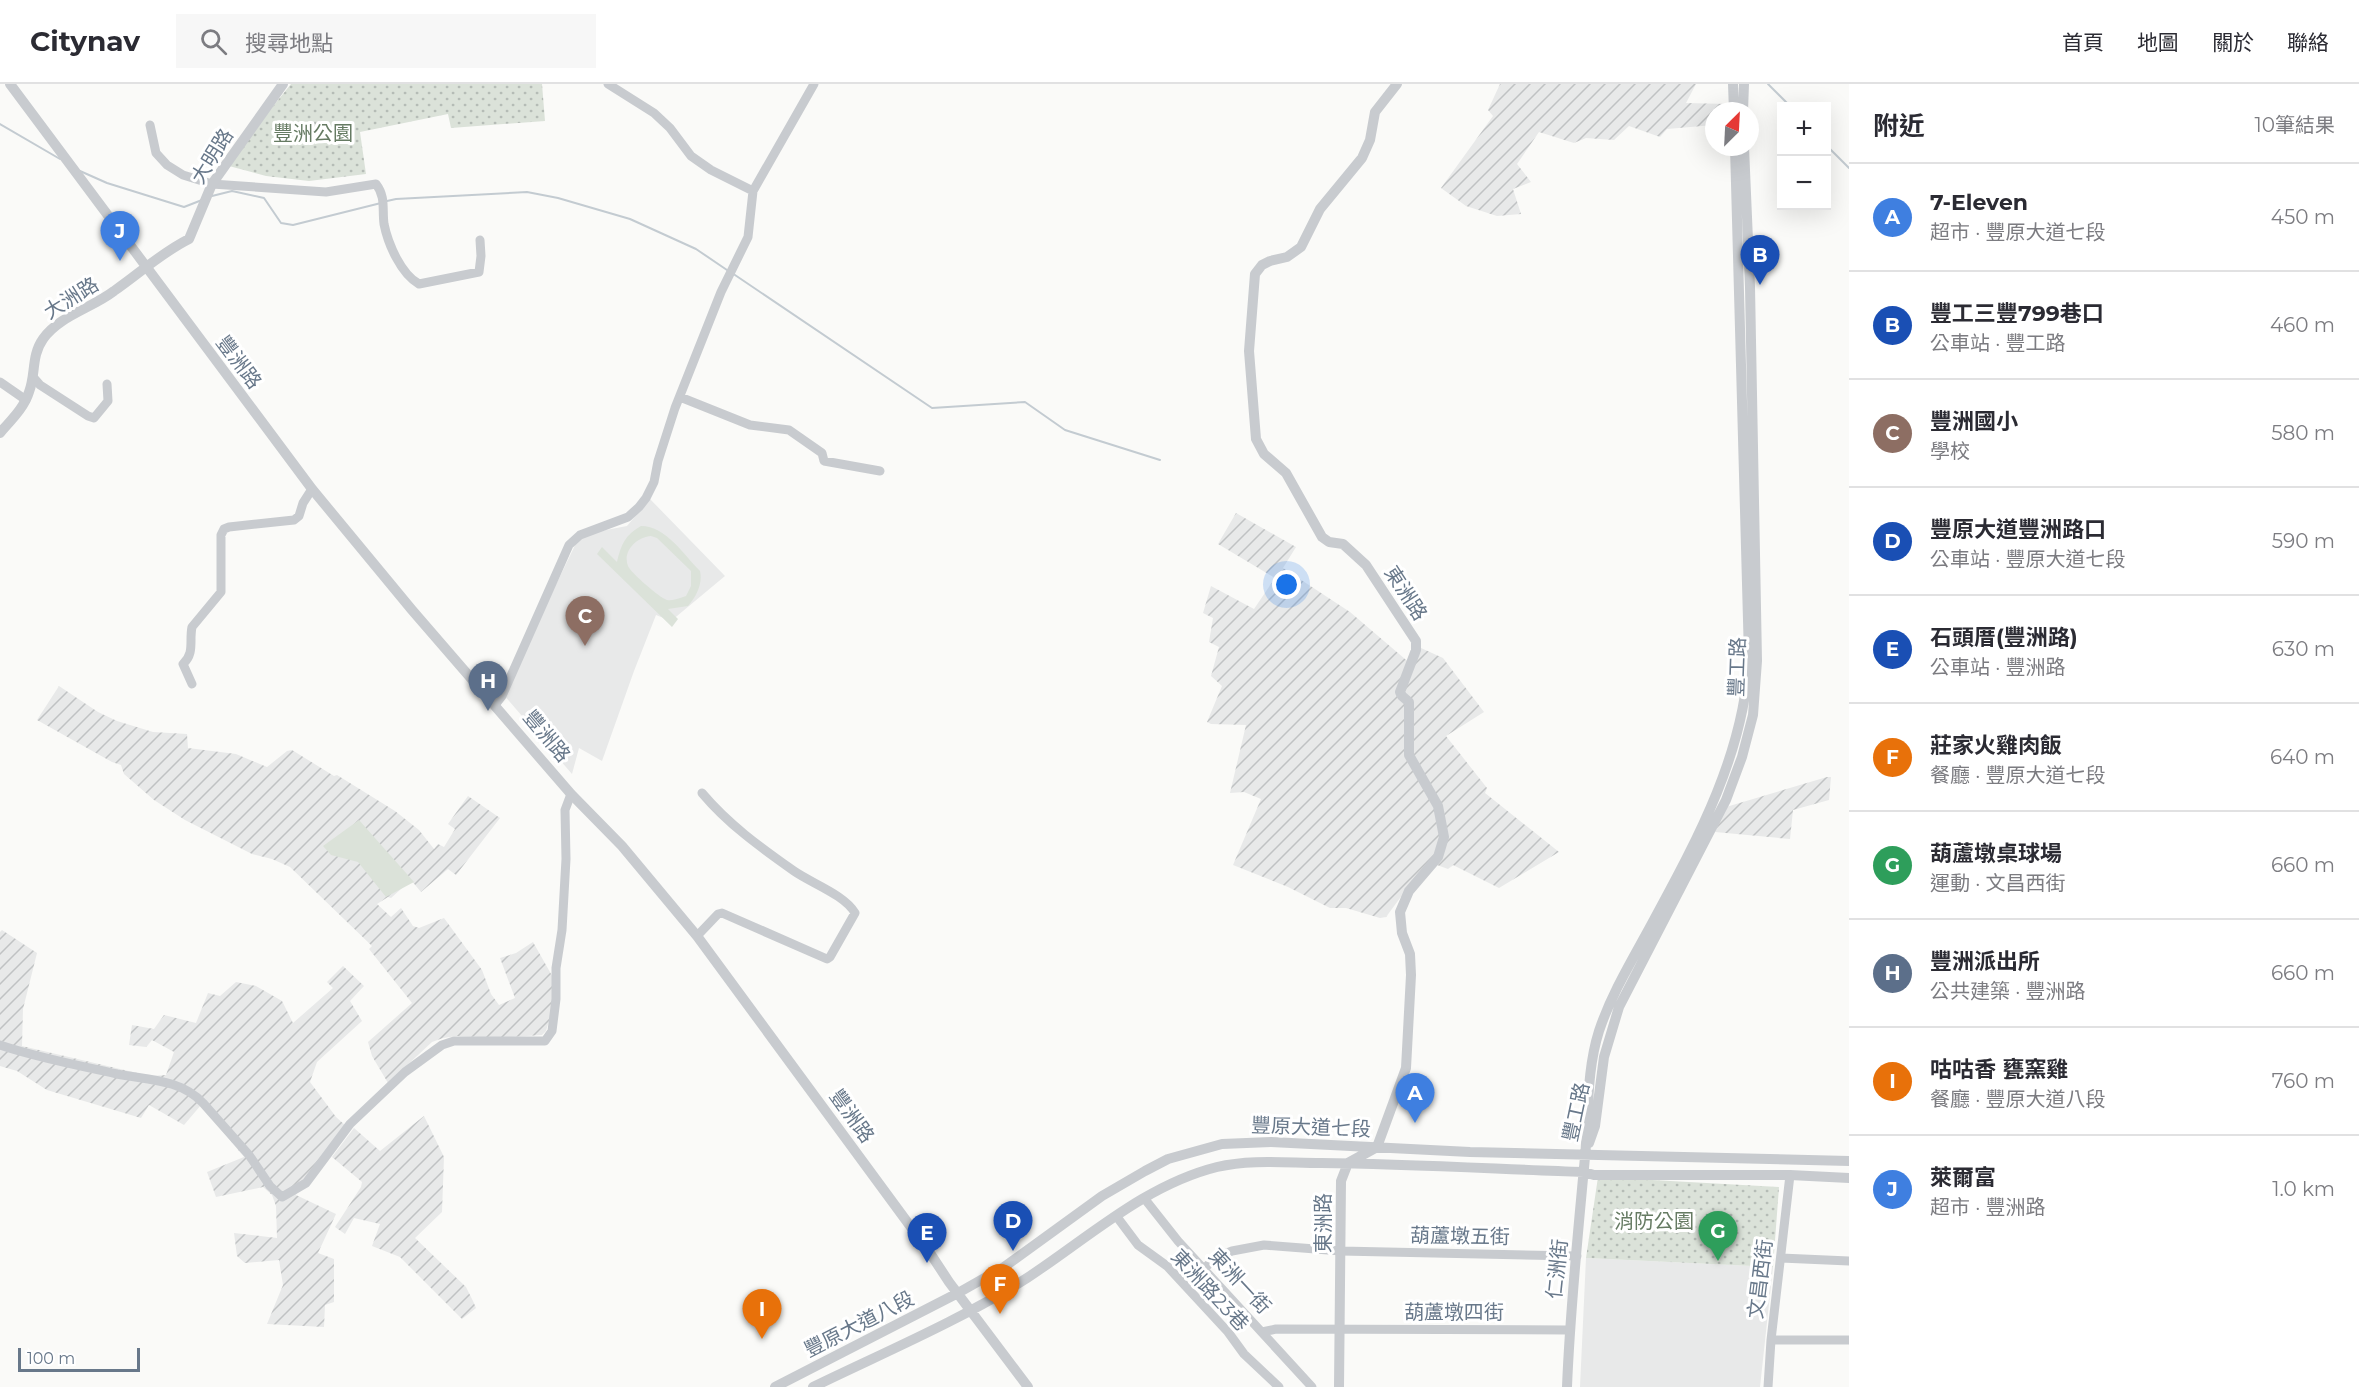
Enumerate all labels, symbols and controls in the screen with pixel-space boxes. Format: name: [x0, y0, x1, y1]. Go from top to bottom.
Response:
search box: [176, 14, 596, 68]
text: Citynav: [30, 24, 140, 58]
icon: search: [197, 25, 230, 58]
text: 搜尋地點: [245, 30, 333, 57]
text: 首頁: [2062, 30, 2104, 55]
text: 地圖: [2137, 30, 2179, 55]
text: 關於: [2212, 30, 2254, 55]
text: 聯絡: [2287, 30, 2329, 55]
north arrow: [1705, 102, 1759, 156]
map controls: [1777, 102, 1831, 210]
button: +: [1777, 102, 1831, 156]
text: 附近: [1873, 110, 1925, 142]
text: 10筆結果: [2255, 113, 2335, 137]
park label: 豐洲公園: [273, 121, 353, 145]
street label: 大明路: [186, 124, 238, 188]
button: −: [1777, 156, 1831, 210]
text: 7-Eleven: [1930, 189, 2028, 216]
text: A: [1885, 205, 1900, 229]
text: 450 m: [2271, 205, 2335, 229]
pin: J: [100, 212, 140, 261]
text: 超市 · 豐原大道七段: [1930, 220, 2106, 244]
pin: B: [1740, 236, 1780, 285]
street label: 大洲路: [39, 272, 103, 324]
text: 豐工三豐799巷口: [1930, 300, 2104, 327]
text: B: [1885, 313, 1900, 337]
text: 460 m: [2270, 313, 2335, 337]
street label: 豐洲路: [211, 331, 267, 393]
text: 公車站 · 豐工路: [1930, 331, 2066, 355]
text: 豐洲國小: [1930, 408, 2018, 435]
text: C: [1885, 421, 1900, 445]
text: 580 m: [2271, 421, 2335, 445]
text: 學校: [1930, 439, 1970, 463]
text: 豐原大道豐洲路口: [1930, 516, 2106, 543]
text: D: [1884, 529, 1901, 553]
text: 590 m: [2272, 529, 2335, 553]
text: 公車站 · 豐原大道七段: [1930, 547, 2126, 571]
street label: 東洲路: [1380, 561, 1432, 625]
your location: [1272, 570, 1301, 599]
pin: C: [566, 596, 604, 646]
text: 石頭厝(豐洲路): [1930, 624, 2078, 651]
street label: 豐工路: [1724, 637, 1750, 697]
text: E: [1886, 637, 1899, 661]
text: 630 m: [2272, 637, 2335, 661]
text: 公車站 · 豐洲路: [1930, 655, 2066, 679]
pin: H: [468, 662, 508, 711]
street label: 豐洲路: [519, 705, 575, 767]
text: 莊家火雞肉飯: [1930, 732, 2062, 759]
text: F: [1886, 745, 1899, 769]
text: 640 m: [2270, 745, 2335, 769]
text: 餐廳 · 豐原大道七段: [1930, 763, 2106, 787]
text: 葫蘆墩桌球場: [1930, 840, 2062, 867]
text: G: [1885, 853, 1900, 877]
text: 660 m: [2271, 853, 2335, 877]
text: 運動 · 文昌西街: [1930, 871, 2066, 895]
text: 豐洲派出所: [1930, 948, 2040, 975]
text: H: [1884, 961, 1901, 985]
text: 660 m: [2271, 961, 2335, 985]
text: 公共建築 · 豐洲路: [1930, 979, 2086, 1003]
text: 咕咕香 甕窯雞: [1930, 1056, 2068, 1083]
text: I: [1889, 1069, 1896, 1093]
text: 760 m: [2272, 1069, 2335, 1093]
pin: A: [1396, 1074, 1434, 1123]
street label: 豐工路: [1558, 1080, 1594, 1144]
street label: 豐洲路: [825, 1085, 879, 1147]
text: 餐廳 · 豐原大道八段: [1930, 1087, 2106, 1111]
street label: 豐原大道七段: [1251, 1113, 1371, 1141]
text: 萊爾富: [1930, 1164, 1996, 1191]
text: J: [1887, 1177, 1898, 1201]
text: 1.0 km: [2272, 1177, 2335, 1201]
street label: 東洲路: [1311, 1193, 1335, 1253]
text: 超市 · 豐洲路: [1930, 1195, 2046, 1219]
pin: D: [994, 1202, 1032, 1251]
park label: 消防公園: [1614, 1209, 1694, 1233]
pin: G: [1698, 1212, 1738, 1261]
pin: E: [908, 1214, 946, 1263]
street label: 葫蘆墩五街: [1410, 1223, 1510, 1249]
street label: 仁洲街: [1542, 1238, 1572, 1300]
street label: 文昌西街: [1743, 1238, 1777, 1320]
street label: 東洲路23巷: [1166, 1244, 1254, 1336]
street label: 東洲一街: [1204, 1244, 1276, 1318]
pin: F: [980, 1264, 1020, 1314]
street label: 豐原大道八段: [800, 1286, 918, 1362]
pin: I: [742, 1290, 782, 1339]
street label: 葫蘆墩四街: [1404, 1300, 1504, 1324]
scale bar: [18, 1345, 140, 1372]
text: 100 m: [27, 1349, 75, 1368]

